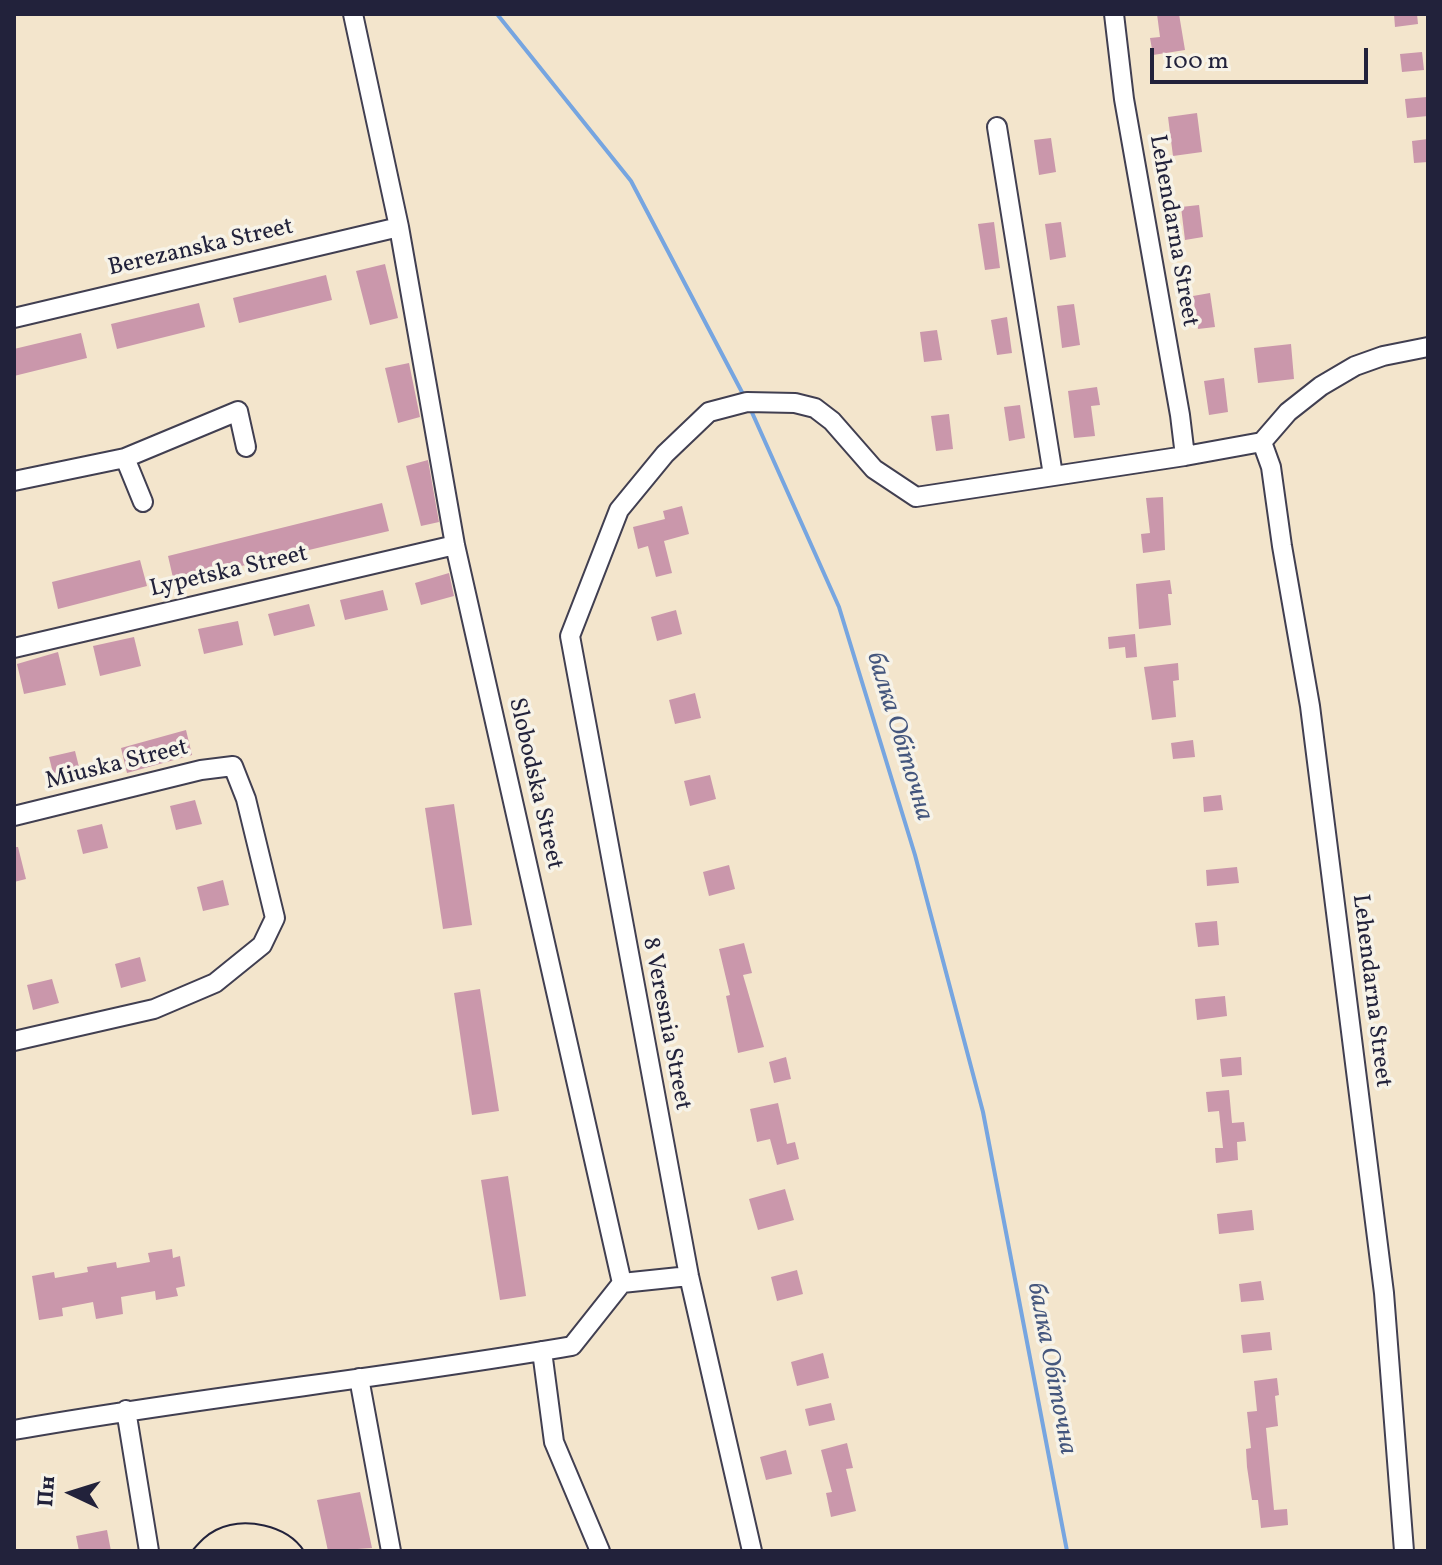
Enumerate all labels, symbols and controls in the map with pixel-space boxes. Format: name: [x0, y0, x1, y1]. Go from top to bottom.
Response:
scale bar: [1154, 32, 1372, 82]
text: 100 m: [1164, 45, 1229, 79]
street label: Lehendarna Street: [1141, 133, 1203, 329]
street label: Berezanska Street: [106, 214, 296, 284]
street label: Lypetska Street: [147, 541, 311, 605]
water label: балка Обіточна: [858, 649, 938, 825]
street label: Slobodska Street: [500, 695, 568, 873]
street label: Miuska Street: [43, 734, 191, 798]
street label: Lehendarna Street: [1344, 893, 1396, 1089]
street label: 8 Veresnia Street: [634, 935, 696, 1113]
water label: балка Обіточна: [1018, 1280, 1082, 1458]
north arrow: [32, 1453, 112, 1533]
text: Пн: [31, 1475, 64, 1508]

